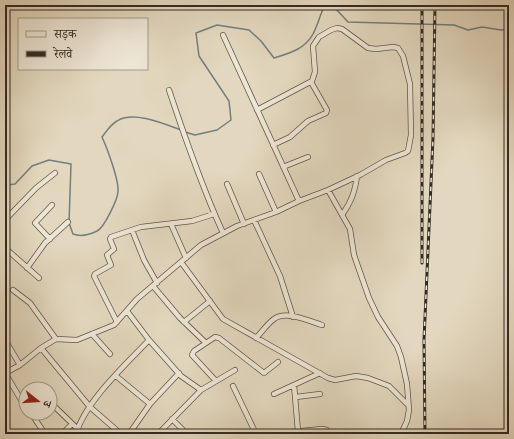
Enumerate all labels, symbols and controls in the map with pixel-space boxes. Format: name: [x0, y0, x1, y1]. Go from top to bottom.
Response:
legend: [18, 18, 148, 70]
text: सड़क: [53, 26, 78, 41]
text: रेलवे: [52, 46, 73, 61]
north arrow: [18, 381, 58, 421]
text: उ: [40, 398, 55, 410]

